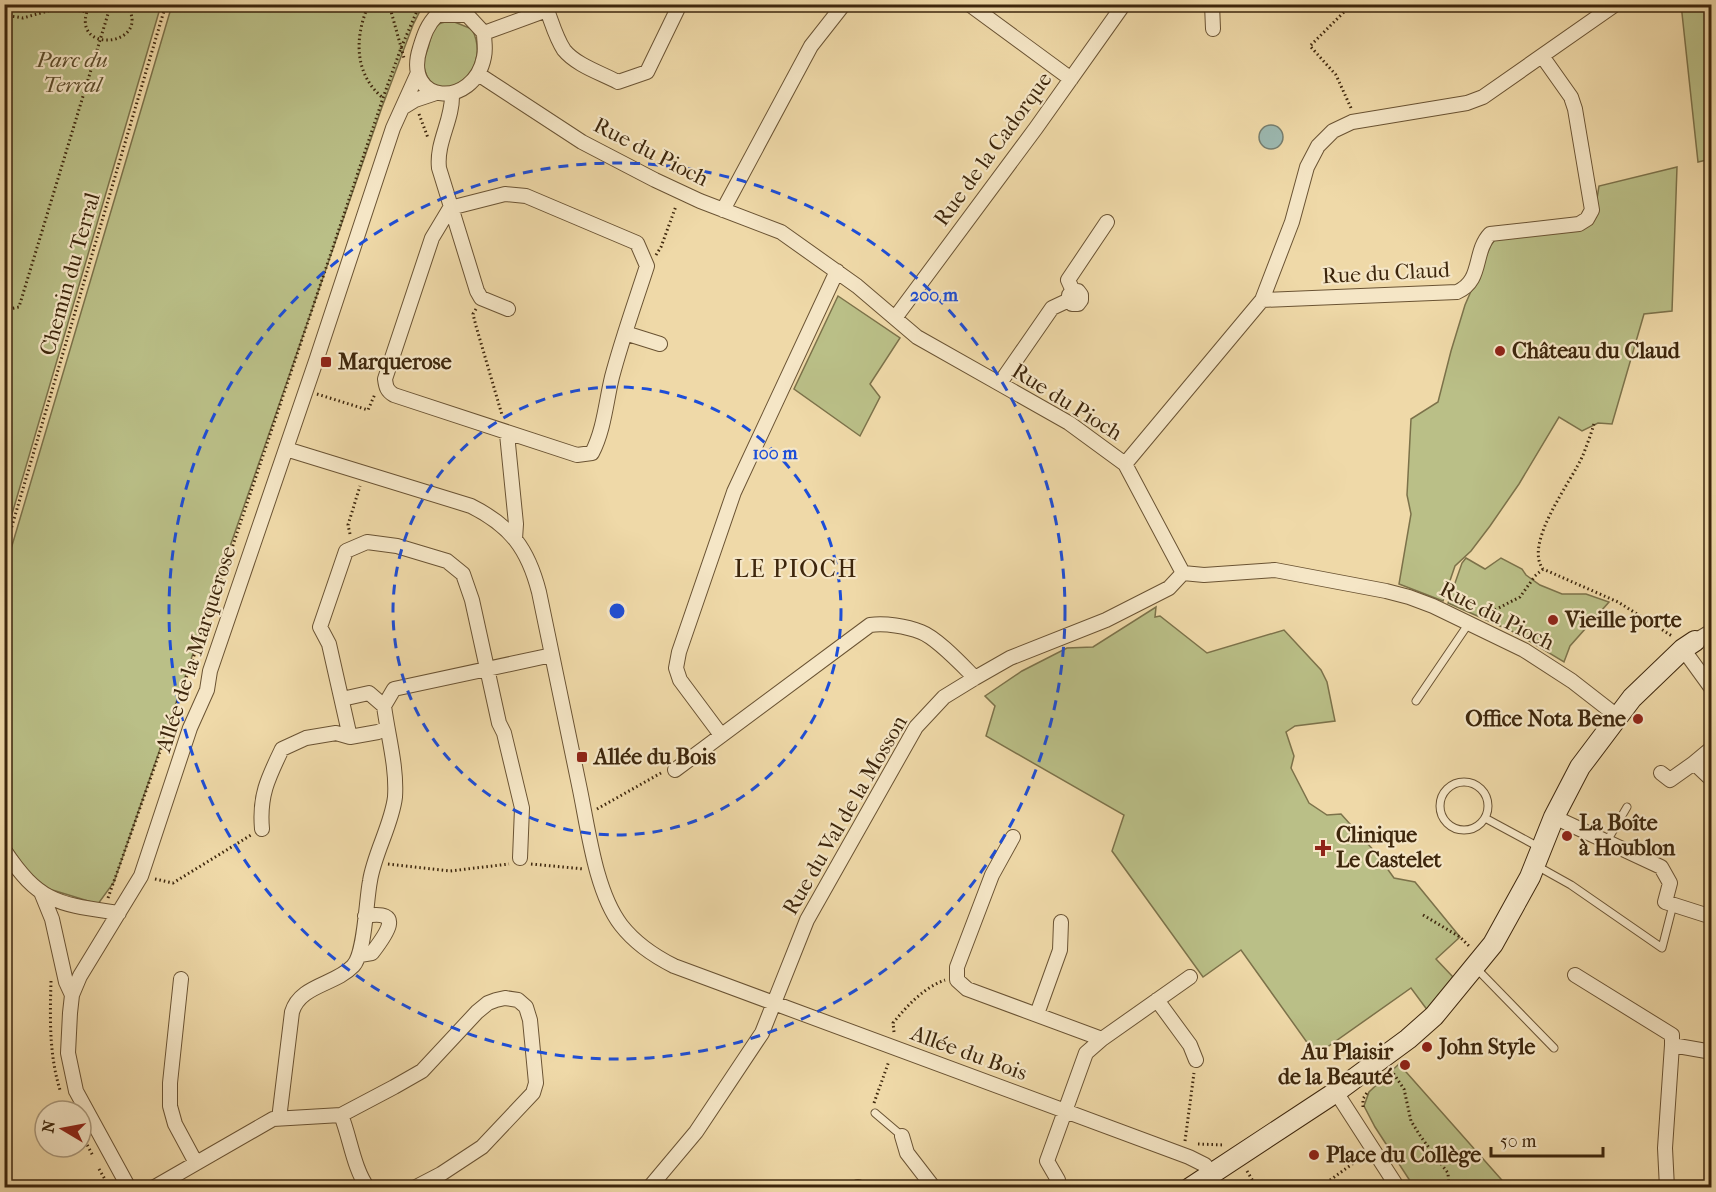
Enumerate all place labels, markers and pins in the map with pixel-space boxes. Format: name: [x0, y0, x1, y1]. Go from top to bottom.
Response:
place label: Château du Claud: [1512, 338, 1681, 364]
marker: Château du Claud: [1493, 344, 1507, 358]
place label: Marquerose: [337, 349, 452, 375]
marker: Marquerose: [319, 355, 333, 369]
centre of rings: [607, 601, 627, 621]
place label: Vieille porte: [1564, 607, 1682, 633]
marker: Vieille porte: [1546, 613, 1560, 627]
place label: Office Nota Bene: [1465, 706, 1626, 732]
marker: Office Nota Bene: [1631, 712, 1645, 726]
place label: Allée du Bois: [592, 744, 716, 770]
marker: Allée du Bois: [575, 750, 589, 764]
place label: La Boîte à Houblon: [1579, 810, 1676, 861]
place label: Clinique Le Castelet: [1336, 822, 1443, 873]
marker: La Boîte à Houblon: [1560, 829, 1574, 843]
marker: Clinique Le Castelet: [1314, 839, 1332, 857]
place label: John Style: [1437, 1034, 1535, 1060]
place label: Au Plaisir de la Beauté: [1278, 1039, 1394, 1090]
marker: John Style: [1420, 1040, 1434, 1054]
marker: Au Plaisir de la Beauté: [1398, 1058, 1412, 1072]
place label: Place du Collège: [1326, 1142, 1481, 1168]
marker: Place du Collège: [1307, 1148, 1321, 1162]

